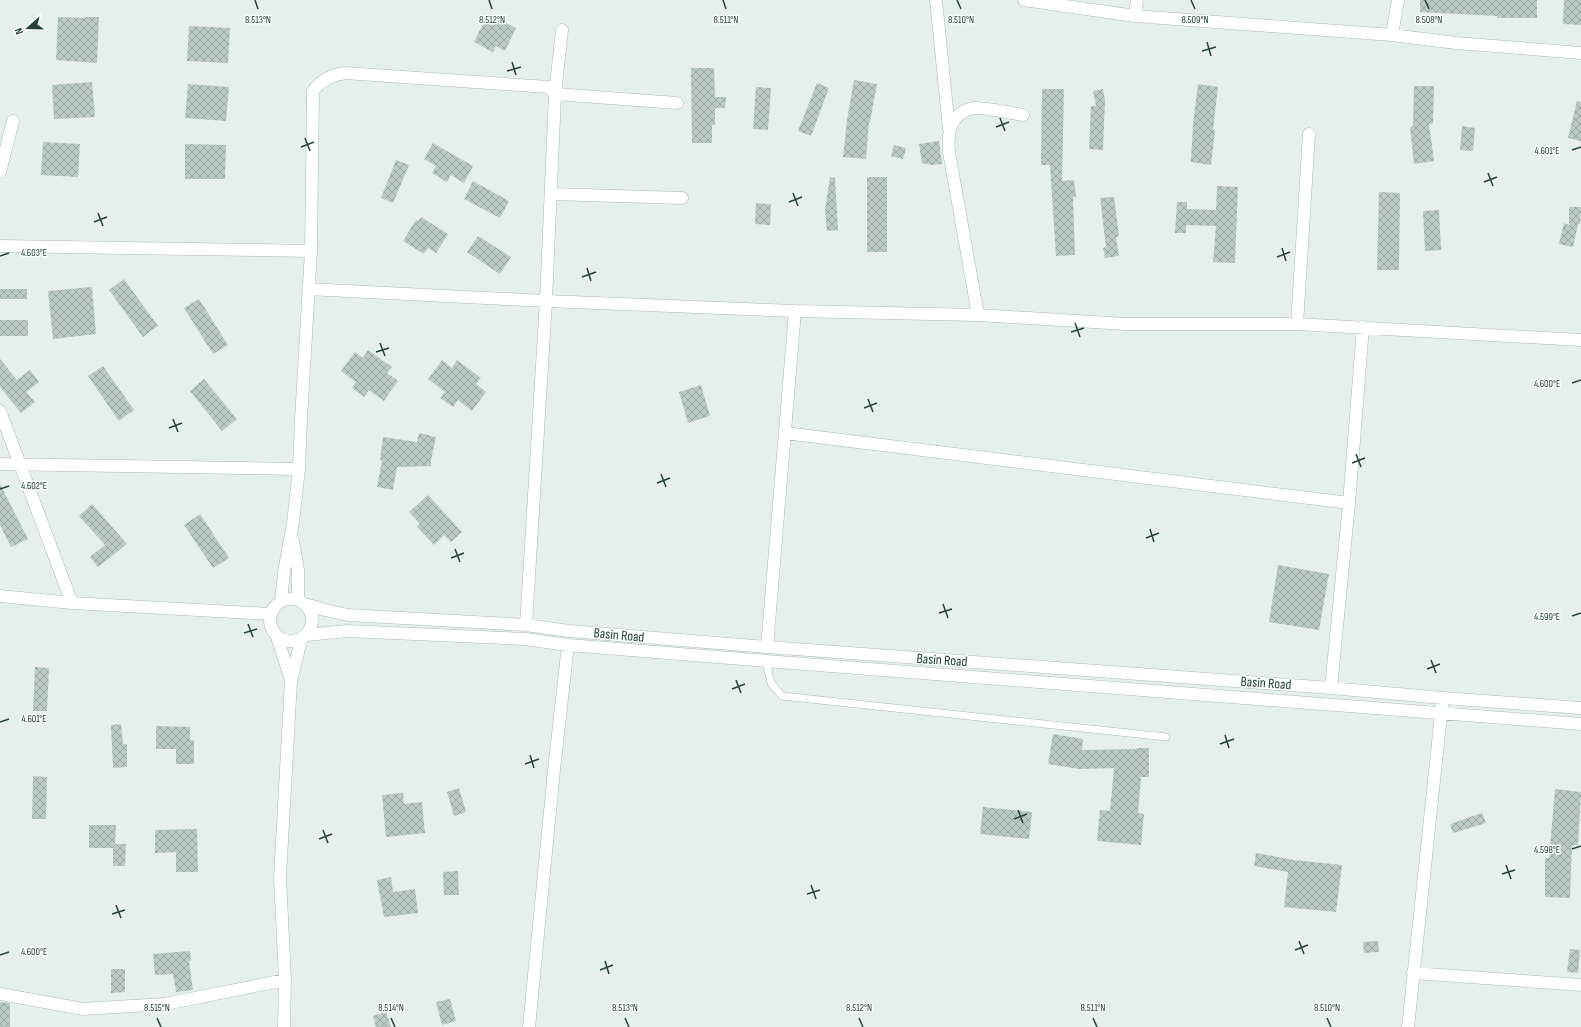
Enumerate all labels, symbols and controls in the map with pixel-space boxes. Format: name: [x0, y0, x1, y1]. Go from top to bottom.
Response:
north arrow: [8, 8, 48, 48]
text: 8.513°N: [245, 14, 271, 26]
text: 8.512°N: [479, 14, 505, 26]
text: 8.511°N: [714, 14, 738, 26]
text: 8.510°N: [948, 14, 974, 26]
text: 8.509°N: [1181, 14, 1209, 26]
text: 8.508°N: [1416, 14, 1442, 26]
text: N: [12, 26, 26, 36]
text: 4.601°E: [1535, 145, 1559, 157]
text: 4.603°E: [21, 247, 47, 259]
text: 4.600°E: [1534, 378, 1560, 390]
text: 4.602°E: [21, 480, 47, 492]
text: 4.599°E: [1534, 611, 1560, 623]
street label: Basin Road: [593, 624, 645, 646]
street label: Basin Road: [916, 650, 968, 670]
street label: Basin Road: [1240, 673, 1292, 693]
text: 4.601°E: [22, 713, 46, 725]
text: 4.598°E: [1534, 844, 1560, 856]
text: 4.600°E: [21, 946, 47, 958]
text: 8.515°N: [144, 1002, 170, 1014]
text: 8.514°N: [378, 1002, 404, 1014]
text: 8.513°N: [612, 1002, 638, 1014]
text: 8.512°N: [846, 1002, 872, 1014]
text: 8.511°N: [1081, 1002, 1105, 1014]
text: 8.510°N: [1314, 1002, 1340, 1014]

